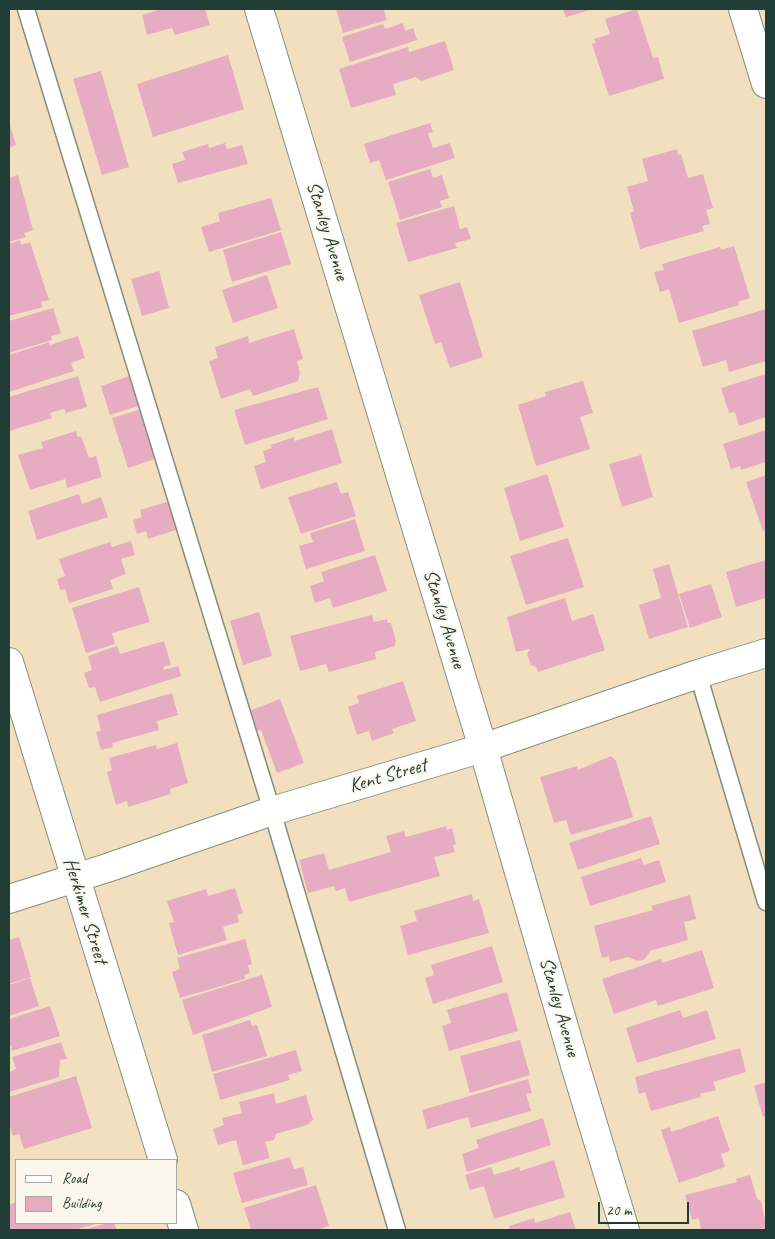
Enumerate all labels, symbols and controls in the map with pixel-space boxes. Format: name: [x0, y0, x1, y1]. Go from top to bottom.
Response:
street label: Stanley Avenue: [301, 179, 353, 283]
street label: Stanley Avenue: [418, 567, 470, 671]
street label: Kent Street: [346, 753, 430, 799]
street label: Herkimer Street: [58, 855, 112, 967]
street label: Stanley Avenue: [533, 955, 585, 1059]
legend: [15, 1159, 178, 1224]
text: Road: [62, 1169, 87, 1188]
scale bar: [600, 1192, 691, 1224]
text: Building: [62, 1194, 101, 1213]
text: 20 m: [606, 1201, 632, 1220]

